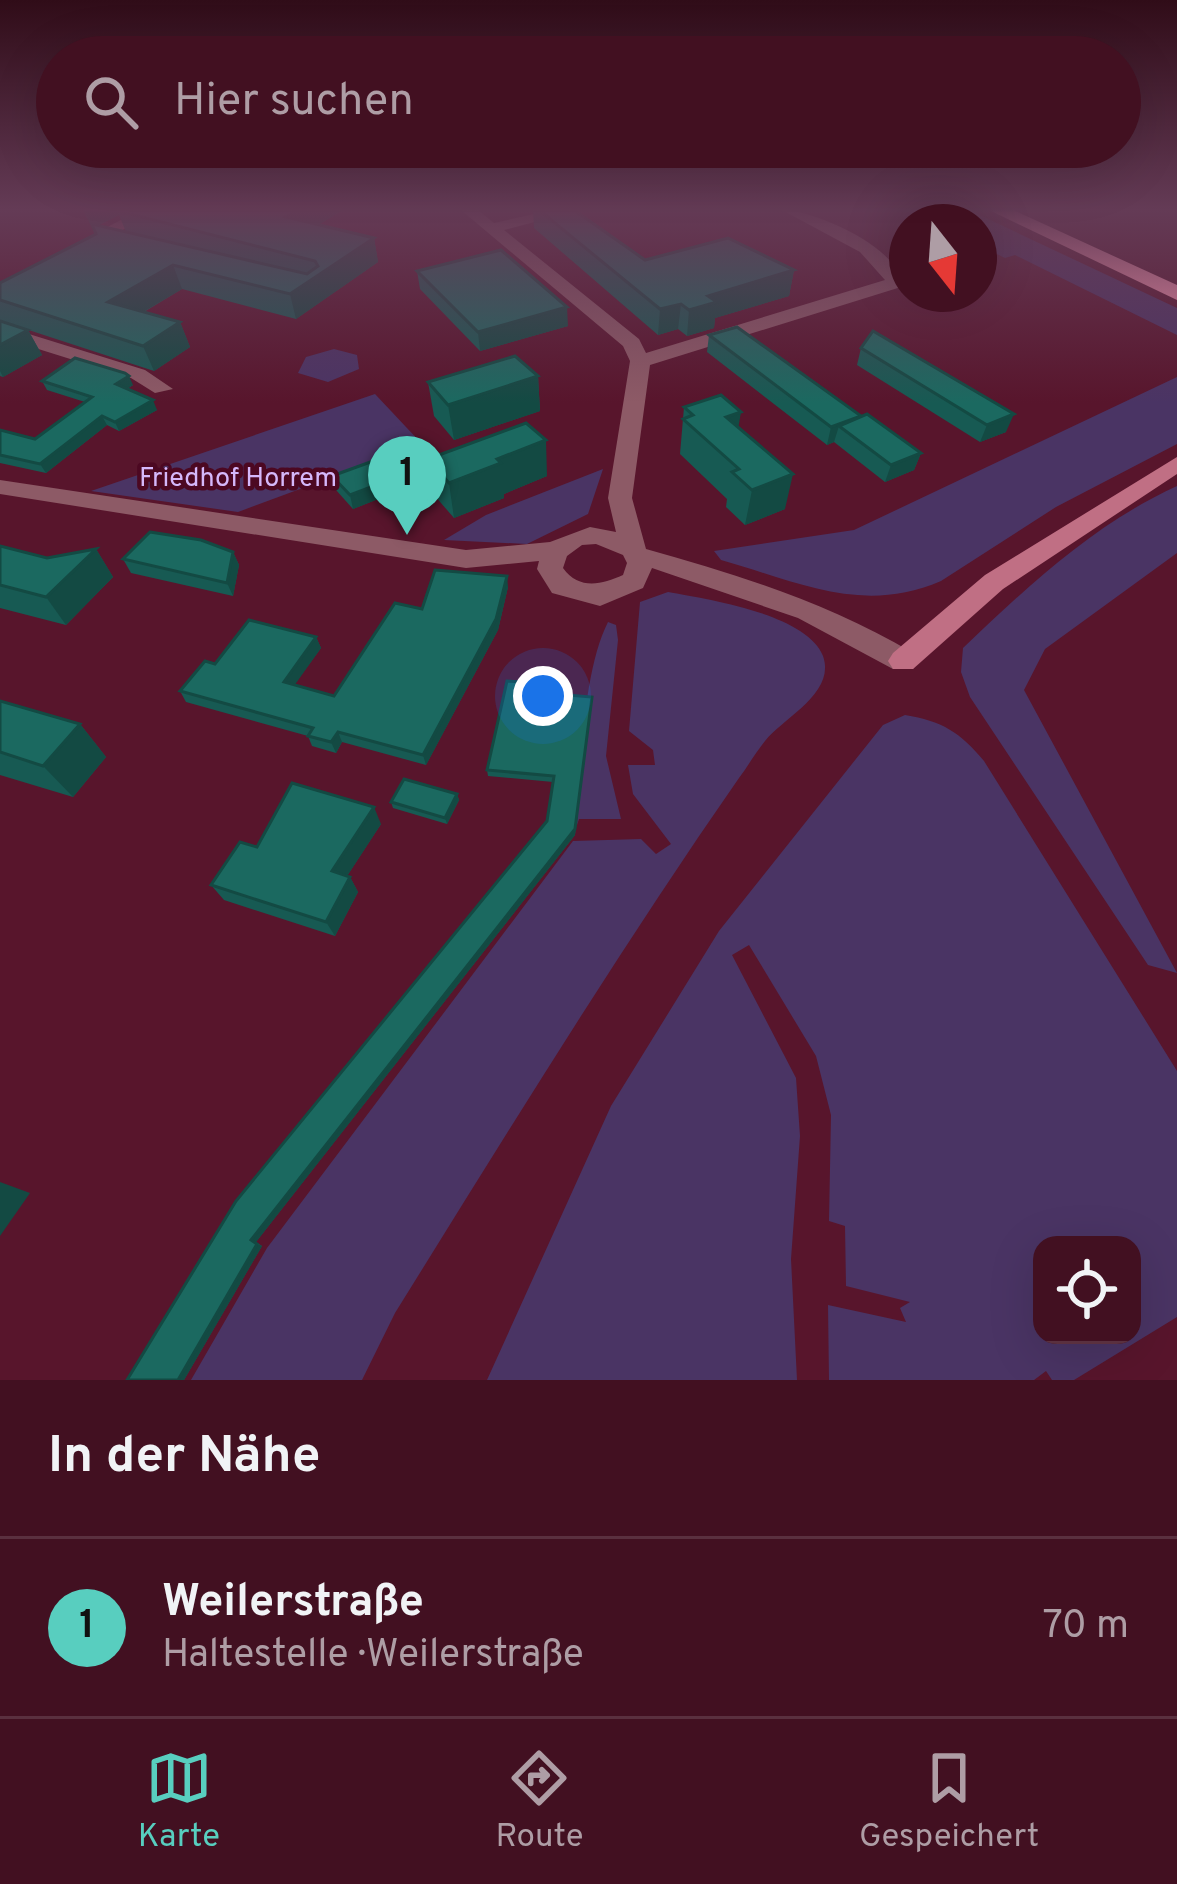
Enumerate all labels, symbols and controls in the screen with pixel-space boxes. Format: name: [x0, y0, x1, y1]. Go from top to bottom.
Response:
search box: [36, 36, 1141, 168]
icon: search: [78, 69, 144, 135]
text: Hier suchen: [174, 74, 414, 131]
north arrow: [889, 204, 997, 312]
pin: 1: [368, 436, 446, 535]
park label: Friedhof Horrem: [139, 462, 337, 496]
your location: [513, 666, 573, 726]
map controls: [1033, 1236, 1141, 1344]
button: locate: [1033, 1236, 1141, 1344]
text: In der Nähe: [48, 1426, 320, 1491]
text: Weilerstraße: [162, 1575, 424, 1632]
text: 1: [79, 1603, 95, 1652]
text: 70 m: [1043, 1603, 1129, 1652]
text: Haltestelle · Weilerstraße: [162, 1632, 584, 1681]
tab: Karte: [138, 1745, 220, 1859]
tab: Route: [495, 1745, 583, 1859]
tab: Gespeichert: [859, 1745, 1039, 1859]

